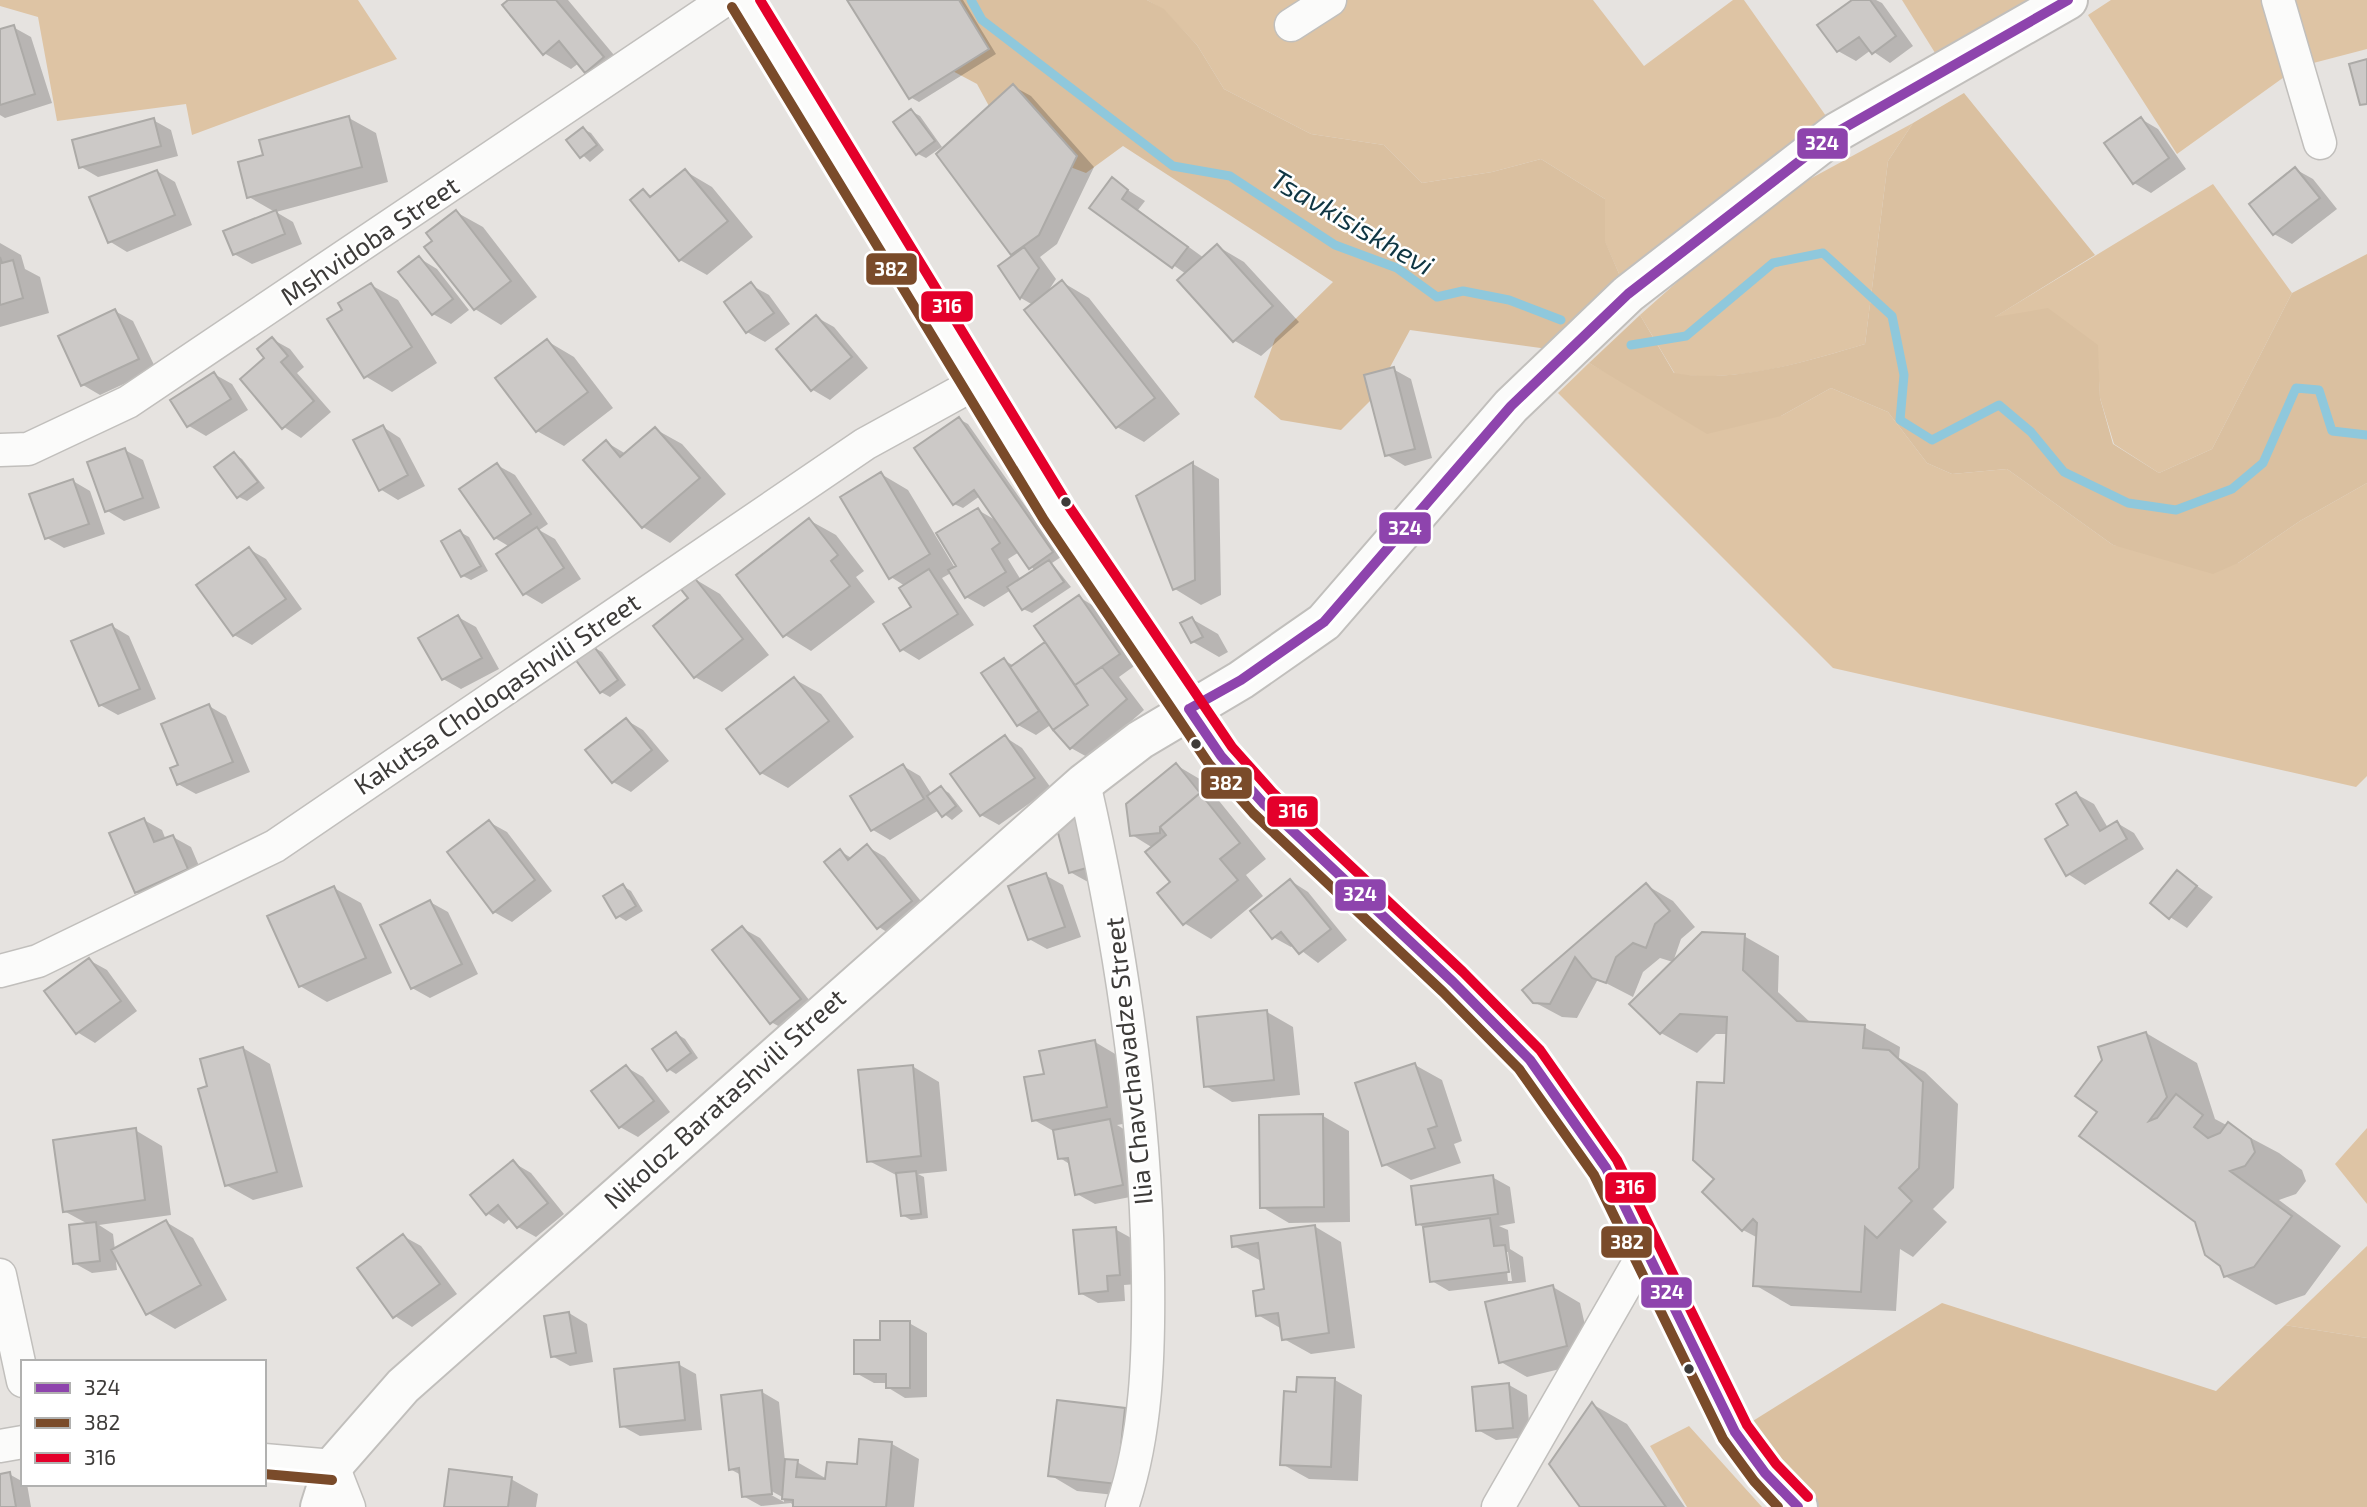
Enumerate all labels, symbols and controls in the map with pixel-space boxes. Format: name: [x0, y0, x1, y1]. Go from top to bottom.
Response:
line badge: 324: [1796, 127, 1849, 160]
text: 324: [1805, 131, 1839, 154]
water label: Tsavkisiskhevi: [1265, 161, 1440, 282]
street label: Mshvidoba Street: [274, 169, 464, 311]
line badge: 382: [865, 252, 918, 286]
text: 382: [874, 257, 908, 280]
line badge: 316: [920, 290, 974, 323]
text: 316: [932, 294, 962, 317]
unlabelled marker: [1059, 495, 1073, 509]
line badge: 324: [1378, 511, 1432, 545]
text: 324: [1388, 516, 1422, 539]
street label: Kakutsa Choloqashvili Street: [347, 585, 645, 800]
unlabelled marker: [1189, 737, 1203, 751]
line badge: 382: [1200, 766, 1253, 800]
text: 382: [1209, 771, 1243, 794]
line badge: 316: [1266, 795, 1319, 828]
text: 316: [1278, 799, 1308, 822]
line badge: 324: [1334, 878, 1387, 912]
text: 324: [1343, 882, 1377, 905]
street label: Ilia Chavchavadze Street: [1097, 916, 1158, 1207]
street label: Nikoloz Baratashvili Street: [597, 981, 851, 1214]
line badge: 316: [1604, 1171, 1657, 1204]
text: 316: [1615, 1175, 1645, 1198]
line badge: 382: [1600, 1225, 1653, 1259]
text: 382: [1610, 1230, 1644, 1253]
line badge: 324: [1640, 1276, 1693, 1309]
text: 324: [1650, 1280, 1684, 1303]
legend: [21, 1360, 266, 1486]
unlabelled marker: [1682, 1362, 1696, 1376]
text: 324: [84, 1374, 120, 1399]
text: 382: [84, 1409, 120, 1434]
text: 316: [84, 1444, 116, 1469]

